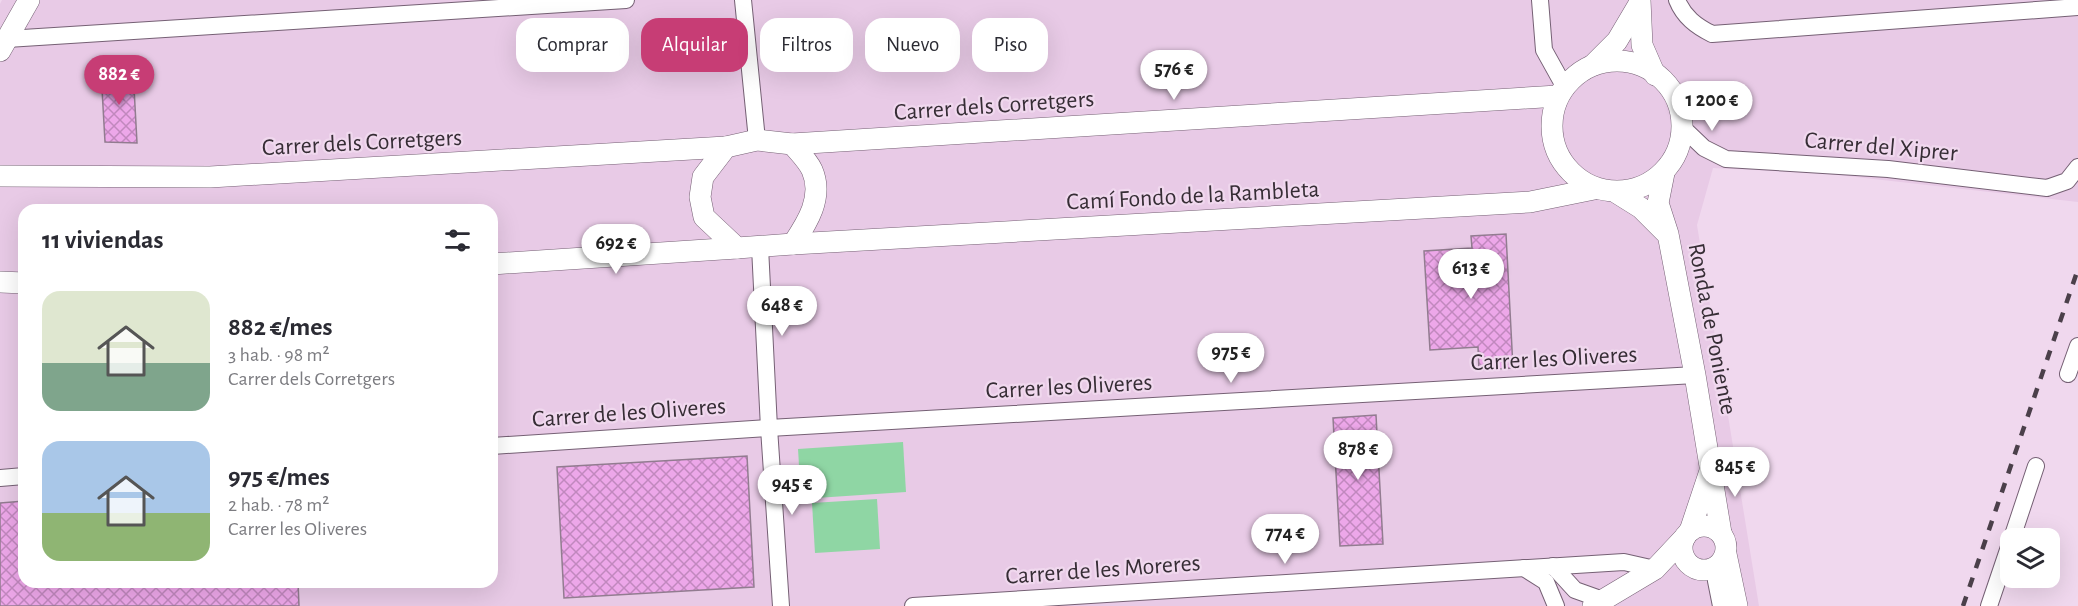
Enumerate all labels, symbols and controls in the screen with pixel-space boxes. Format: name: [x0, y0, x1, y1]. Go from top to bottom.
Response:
chip: Comprar: [516, 18, 629, 72]
chip: Alquilar: [641, 18, 748, 72]
chip: Filtros: [760, 18, 853, 72]
chip: Nuevo: [865, 18, 960, 72]
chip: Piso: [972, 18, 1048, 72]
pin: 576 €: [1132, 50, 1216, 101]
pin: 882 €: [77, 55, 161, 106]
text: 576 €: [1154, 59, 1194, 79]
text: 882 €: [98, 64, 140, 84]
pin: 1 200 €: [1657, 81, 1767, 132]
street label: Carrer dels Corretgers: [893, 87, 1095, 125]
text: 1 200 €: [1686, 90, 1738, 110]
street label: Carrer dels Corretgers: [261, 126, 463, 160]
street label: Carrer del Xiprer: [1803, 128, 1959, 166]
street label: Camí Fondo de la Rambleta: [1066, 177, 1320, 215]
icon: filters: [441, 224, 474, 257]
pin: 692 €: [574, 224, 658, 275]
text: 11 viviendas: [42, 227, 164, 253]
text: 692 €: [595, 233, 637, 253]
street label: Ronda de Poniente: [1684, 241, 1740, 417]
pin: 613 €: [1429, 249, 1513, 300]
text: 613 €: [1452, 258, 1490, 278]
pin: 648 €: [740, 286, 824, 337]
text: 648 €: [761, 295, 803, 315]
text: 882 €/mes: [228, 314, 333, 340]
icon: home: [90, 315, 162, 387]
pin: 975 €: [1189, 333, 1273, 384]
text: 975 €: [1211, 342, 1251, 362]
street label: Carrer les Oliveres: [1470, 343, 1638, 375]
text: 3 hab. · 98 m²: [228, 345, 329, 365]
text: Carrer dels Corretgers: [228, 369, 395, 389]
street label: Carrer les Oliveres: [985, 371, 1153, 403]
street label: Carrer de les Oliveres: [531, 394, 727, 432]
pin: 878 €: [1316, 430, 1400, 481]
text: 878 €: [1338, 439, 1378, 459]
pin: 845 €: [1693, 447, 1777, 498]
text: 845 €: [1715, 456, 1755, 476]
text: 975 €/mes: [228, 464, 330, 490]
icon: home: [90, 465, 162, 537]
pin: 945 €: [750, 465, 834, 516]
text: 945 €: [772, 474, 812, 494]
text: 2 hab. · 78 m²: [228, 495, 329, 515]
pin: 774 €: [1243, 514, 1327, 565]
text: Carrer les Oliveres: [228, 519, 367, 539]
text: 774 €: [1265, 523, 1305, 543]
map controls: [2000, 528, 2060, 588]
button: layers: [2000, 528, 2060, 588]
street label: Carrer de les Moreres: [1005, 551, 1201, 589]

